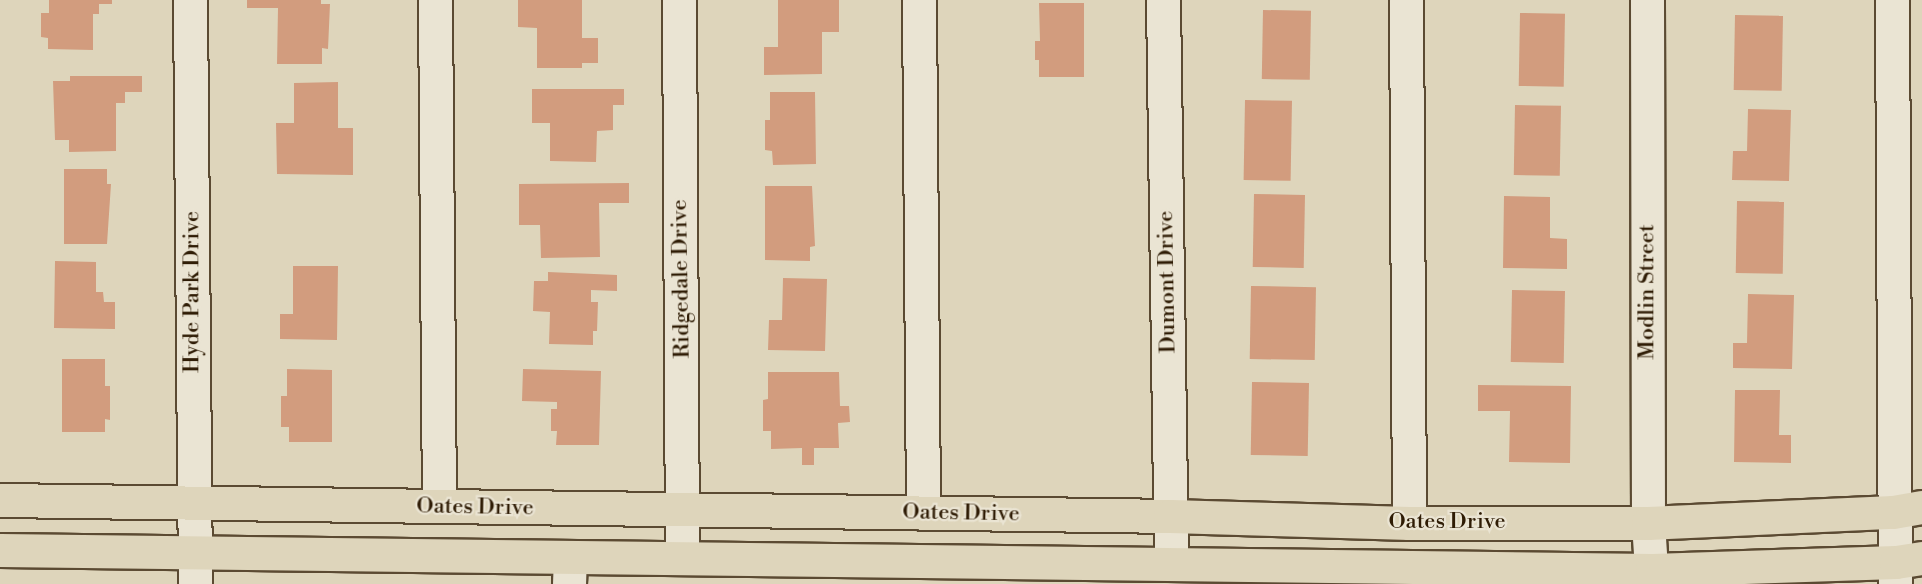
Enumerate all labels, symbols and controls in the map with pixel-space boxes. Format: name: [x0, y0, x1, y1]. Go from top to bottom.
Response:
street label: Ridgedale Drive: [666, 199, 696, 359]
street label: Dumont Drive: [1153, 210, 1181, 354]
street label: Hyde Park Drive: [179, 211, 205, 373]
street label: Modlin Street: [1634, 224, 1660, 360]
street label: Oates Drive: [416, 493, 534, 521]
street label: Oates Drive: [902, 499, 1020, 527]
street label: Oates Drive: [1388, 509, 1506, 535]

